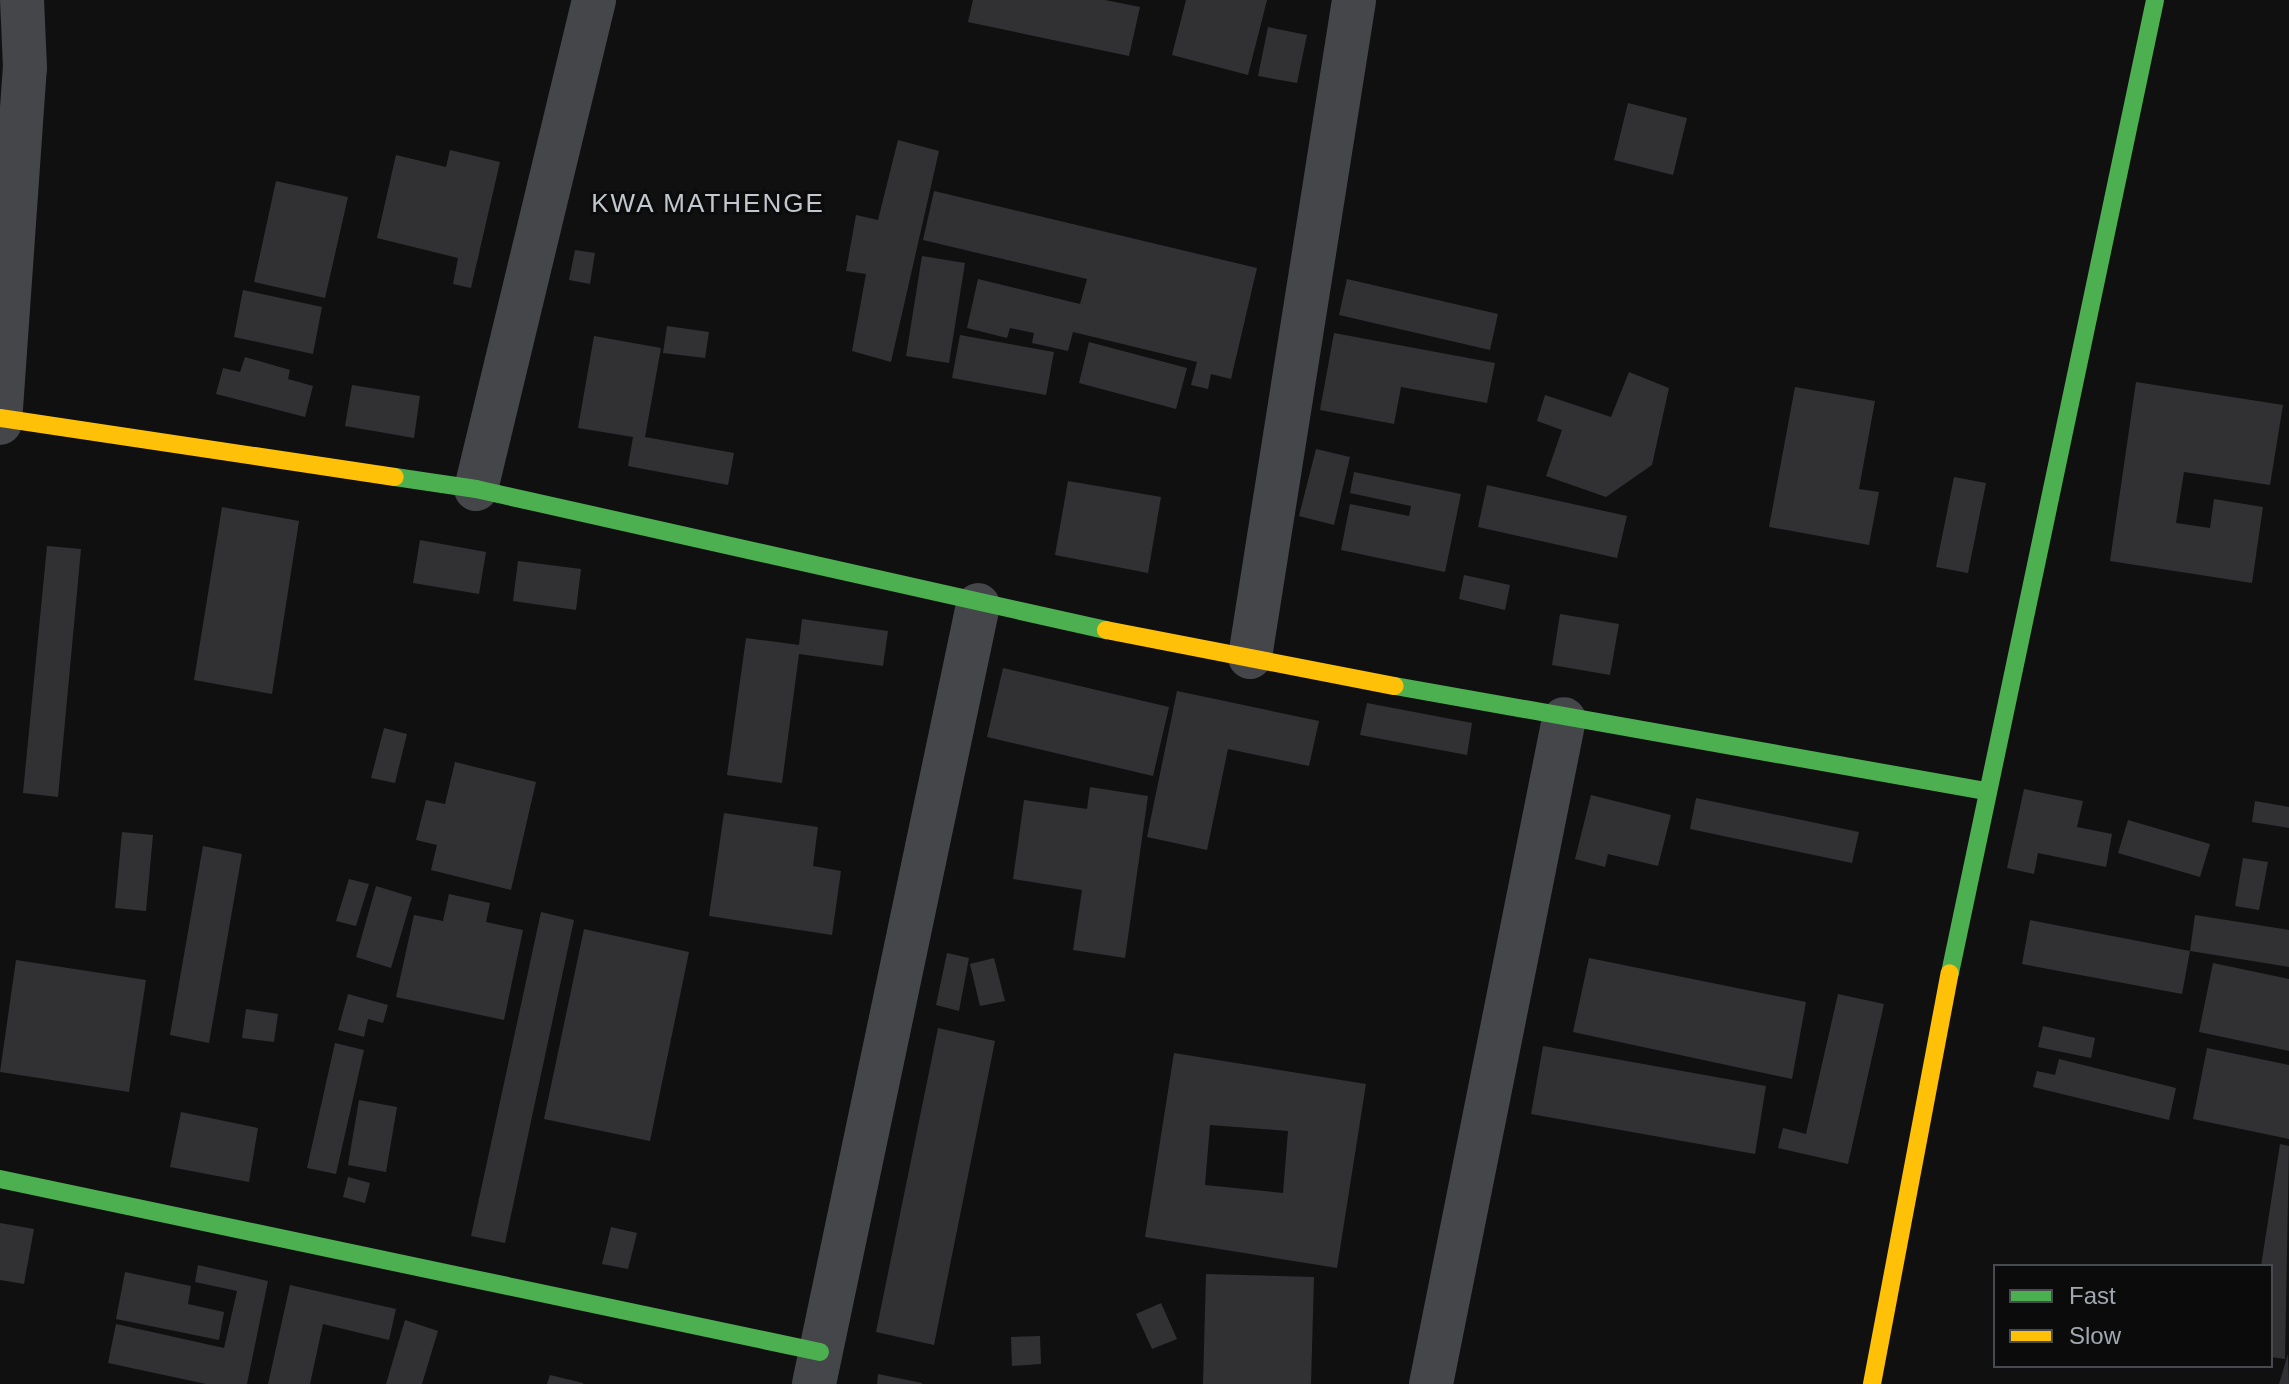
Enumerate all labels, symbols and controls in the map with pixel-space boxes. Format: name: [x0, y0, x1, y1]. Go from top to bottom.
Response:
district label: KWA MATHENGE: [591, 188, 825, 220]
legend: [1993, 1264, 2273, 1368]
text: Fast: [2069, 1282, 2116, 1309]
text: Slow: [2069, 1322, 2121, 1349]

